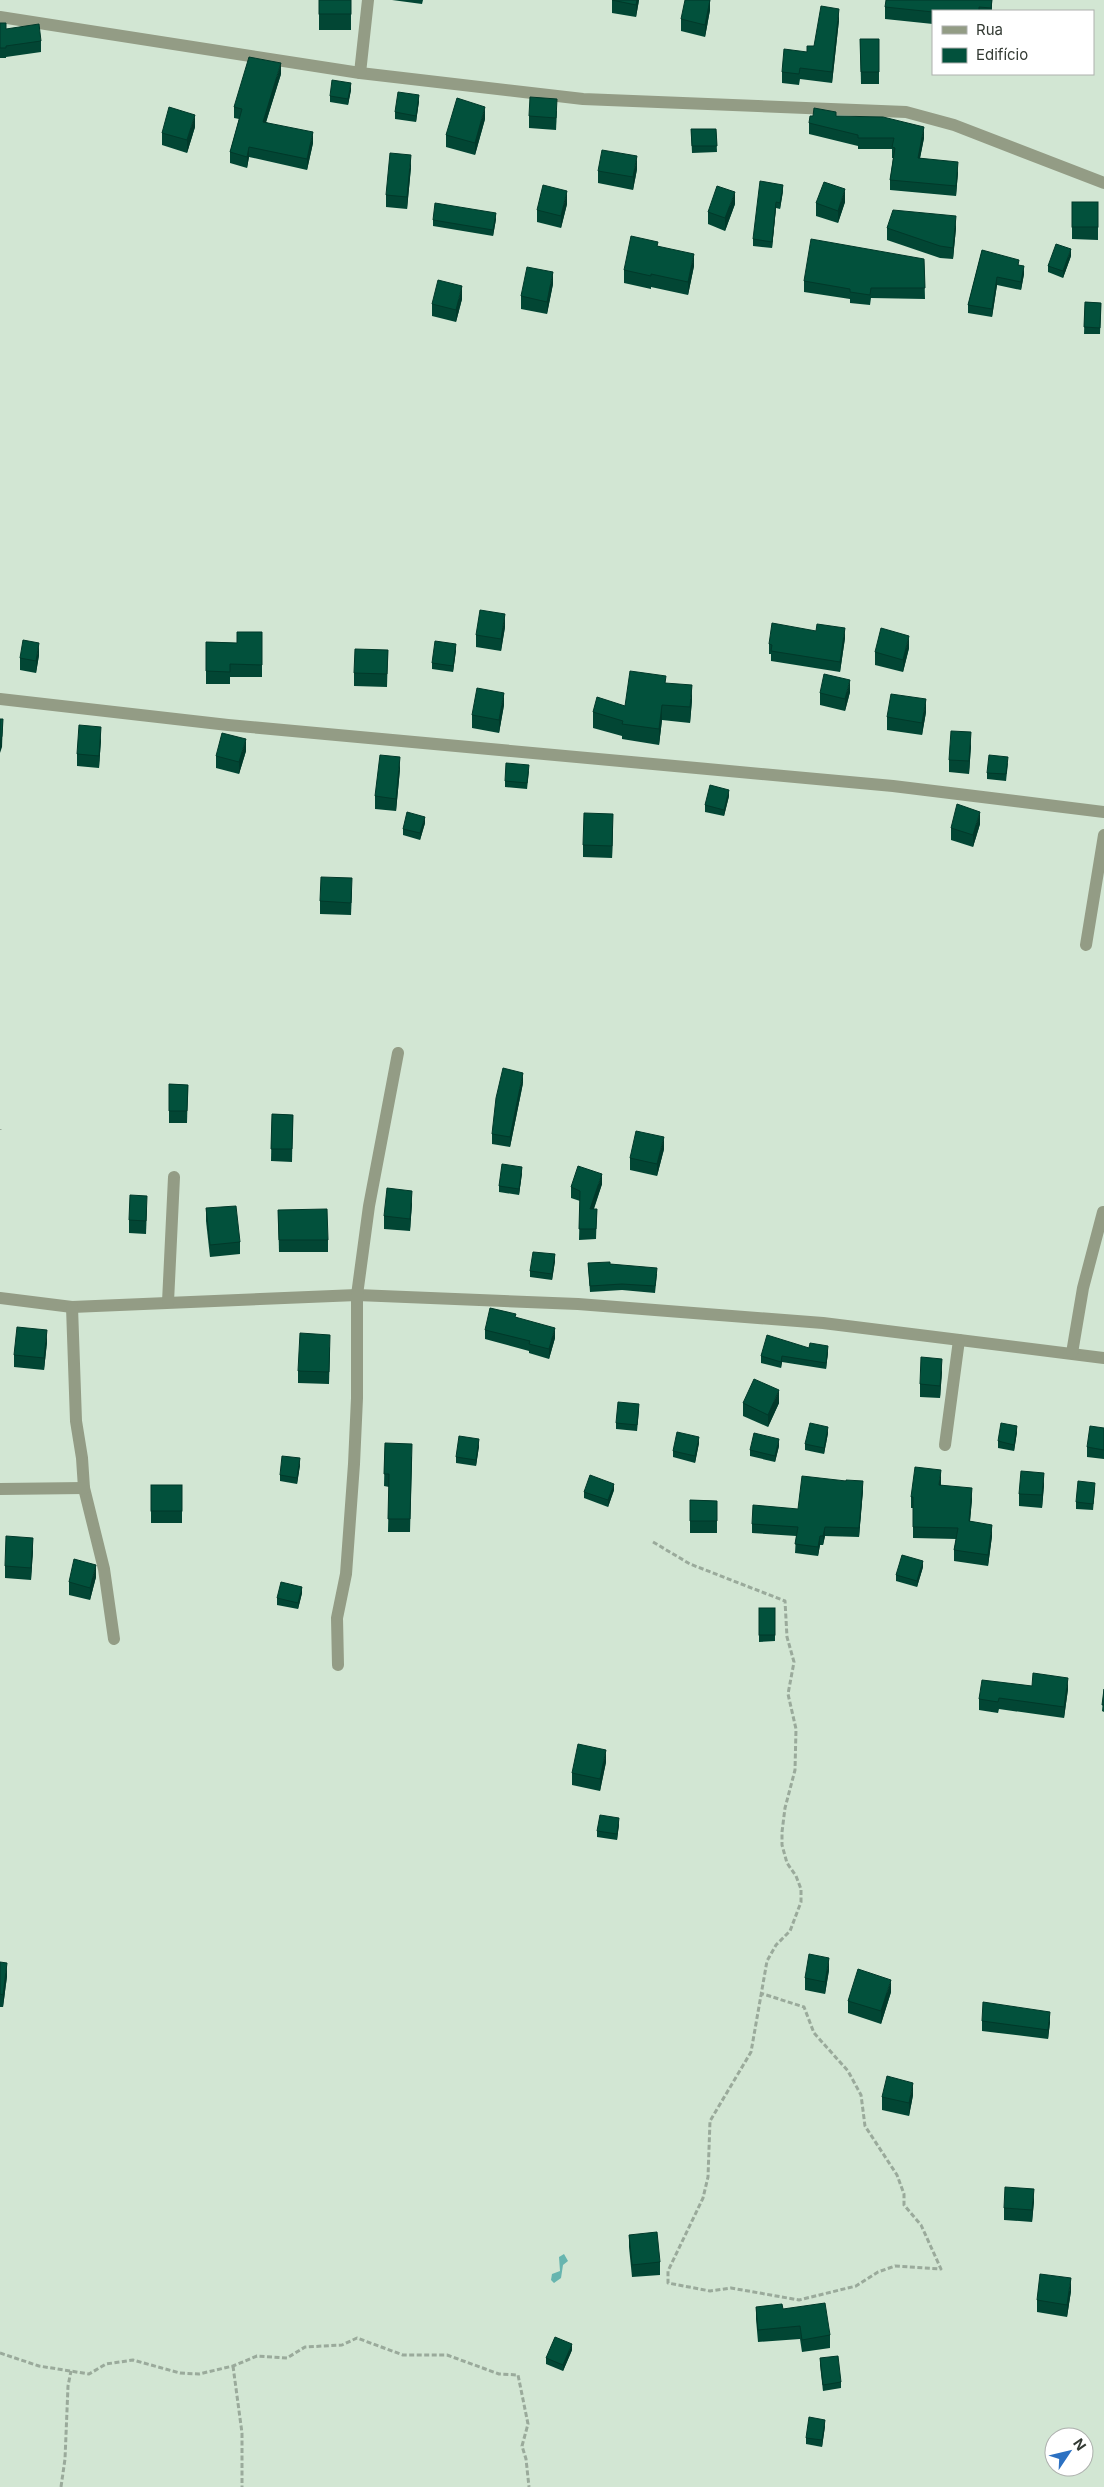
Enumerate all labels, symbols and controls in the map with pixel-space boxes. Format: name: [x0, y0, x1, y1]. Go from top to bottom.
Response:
legend: [932, 10, 1094, 75]
text: Rua: [976, 20, 1003, 39]
text: Edifício: [976, 45, 1028, 64]
north arrow: [1044, 2427, 1094, 2477]
text: N: [1070, 2435, 1090, 2454]

